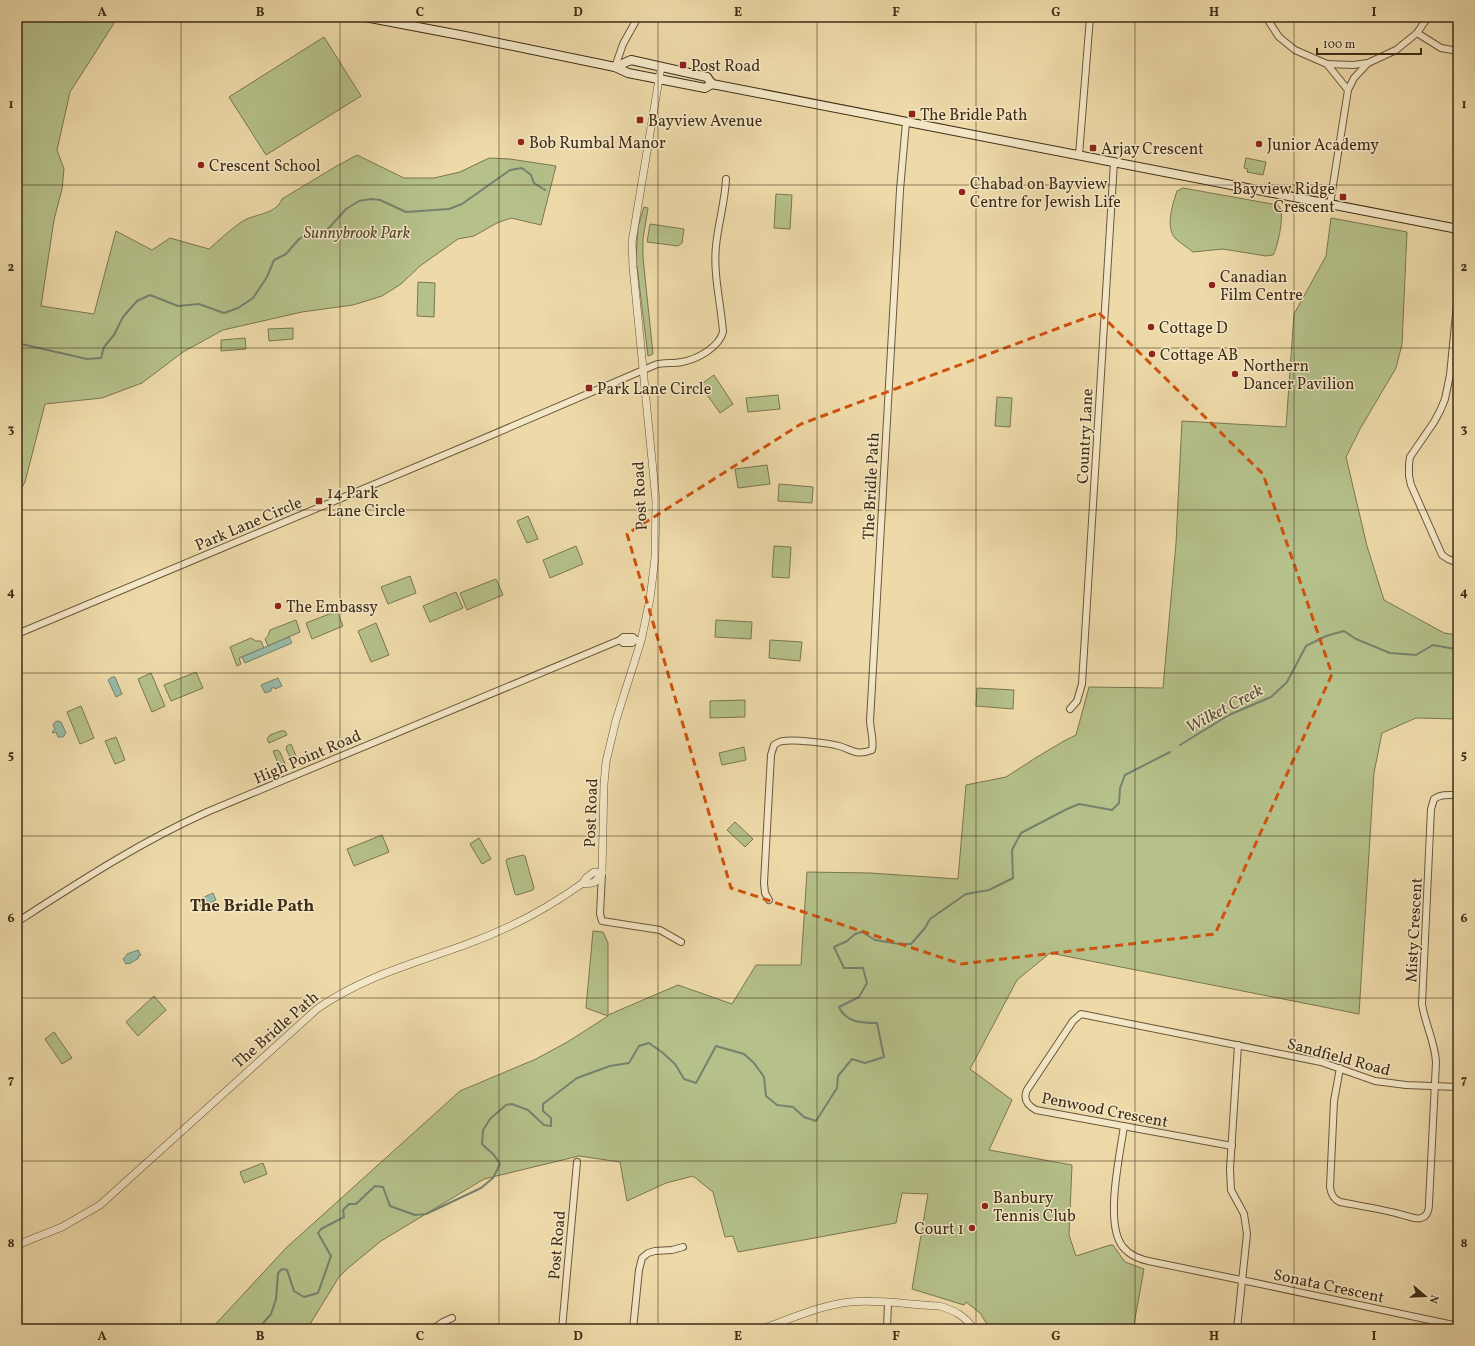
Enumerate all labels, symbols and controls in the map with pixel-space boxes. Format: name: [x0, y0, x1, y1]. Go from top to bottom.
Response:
text: A: [97, 4, 107, 22]
text: B: [256, 4, 265, 22]
text: C: [416, 4, 424, 22]
text: D: [573, 4, 583, 22]
text: E: [734, 4, 742, 22]
text: F: [892, 4, 900, 22]
text: G: [1051, 4, 1061, 22]
text: H: [1209, 4, 1219, 22]
text: I: [1372, 4, 1377, 22]
scale bar: [1317, 30, 1421, 56]
text: 100 m: [1323, 37, 1356, 53]
place label: Post Road: [691, 56, 760, 78]
marker: Post Road: [678, 60, 688, 70]
text: 1: [8, 96, 14, 114]
text: 1: [1461, 96, 1467, 114]
place label: The Bridle Path: [920, 105, 1028, 127]
marker: The Bridle Path: [907, 109, 917, 119]
place label: Bayview Avenue: [648, 111, 762, 133]
marker: Bayview Avenue: [635, 115, 645, 125]
place label: Bob Rumbal Manor: [529, 133, 666, 155]
place label: Junior Academy: [1267, 135, 1379, 157]
marker: Bob Rumbal Manor: [516, 137, 526, 147]
place label: Arjay Crescent: [1101, 139, 1204, 161]
marker: Junior Academy: [1254, 139, 1264, 149]
marker: Arjay Crescent: [1088, 143, 1098, 153]
place label: Crescent School: [209, 156, 321, 178]
marker: Crescent School: [196, 160, 206, 170]
place label: Chabad on Bayview Centre for Jewish Life: [970, 174, 1121, 214]
place label: Bayview Ridge Crescent: [1233, 179, 1335, 219]
marker: Chabad on Bayview Centre for Jewish Life: [957, 187, 967, 197]
marker: Bayview Ridge Crescent: [1338, 192, 1348, 202]
park label: Sunnybrook Park: [304, 223, 411, 245]
text: 2: [8, 259, 15, 277]
text: 2: [1461, 259, 1468, 277]
place label: Canadian Film Centre: [1220, 267, 1303, 307]
marker: Canadian Film Centre: [1207, 280, 1217, 290]
place label: Cottage D: [1159, 318, 1228, 340]
marker: Cottage D: [1146, 322, 1156, 332]
place label: Cottage AB: [1160, 345, 1238, 367]
marker: Cottage AB: [1147, 349, 1157, 359]
place label: Northern Dancer Pavilion: [1243, 356, 1355, 396]
marker: Northern Dancer Pavilion: [1230, 369, 1240, 379]
place label: Park Lane Circle: [597, 379, 711, 401]
marker: Park Lane Circle: [584, 383, 594, 393]
street label: Country Lane: [1073, 388, 1099, 484]
text: 3: [8, 421, 15, 439]
text: 3: [1461, 421, 1468, 439]
street label: The Bridle Path: [858, 432, 886, 540]
street label: Post Road: [628, 461, 654, 531]
place label: 14 Park Lane Circle: [327, 483, 405, 523]
street label: Park Lane Circle: [192, 492, 306, 557]
marker: 14 Park Lane Circle: [314, 496, 324, 506]
text: 4: [7, 584, 15, 602]
text: 4: [1460, 584, 1468, 602]
place label: The Embassy: [286, 597, 378, 619]
marker: The Embassy: [273, 601, 283, 611]
water label: Wilket Creek: [1182, 679, 1268, 739]
street label: High Point Road: [251, 725, 365, 790]
text: 5: [8, 747, 14, 765]
text: 5: [1461, 747, 1467, 765]
street label: Post Road: [580, 778, 604, 848]
street label: Misty Crescent: [1401, 877, 1429, 983]
district label: The Bridle Path: [190, 895, 314, 918]
text: 6: [7, 910, 15, 928]
text: 6: [1460, 910, 1468, 928]
street label: The Bridle Path: [228, 987, 324, 1074]
street label: Sandfield Road: [1284, 1034, 1393, 1082]
text: 7: [8, 1072, 14, 1090]
text: 7: [1461, 1072, 1467, 1090]
street label: Penwood Crescent: [1039, 1088, 1170, 1134]
place label: Banbury Tennis Club: [993, 1188, 1076, 1228]
marker: Banbury Tennis Club: [980, 1201, 990, 1211]
street label: Post Road: [544, 1210, 572, 1281]
place label: Court 1: [914, 1219, 964, 1241]
marker: Court 1: [967, 1223, 977, 1233]
text: 8: [7, 1235, 15, 1253]
text: 8: [1460, 1235, 1468, 1253]
street label: Sonata Crescent: [1271, 1264, 1386, 1310]
north arrow: [1405, 1276, 1445, 1316]
text: N: [1425, 1293, 1441, 1305]
text: A: [97, 1328, 107, 1346]
text: B: [256, 1328, 265, 1346]
text: C: [416, 1328, 424, 1346]
text: D: [573, 1328, 583, 1346]
text: E: [734, 1328, 742, 1346]
text: F: [892, 1328, 900, 1346]
text: G: [1051, 1328, 1061, 1346]
text: H: [1209, 1328, 1219, 1346]
text: I: [1372, 1328, 1377, 1346]

